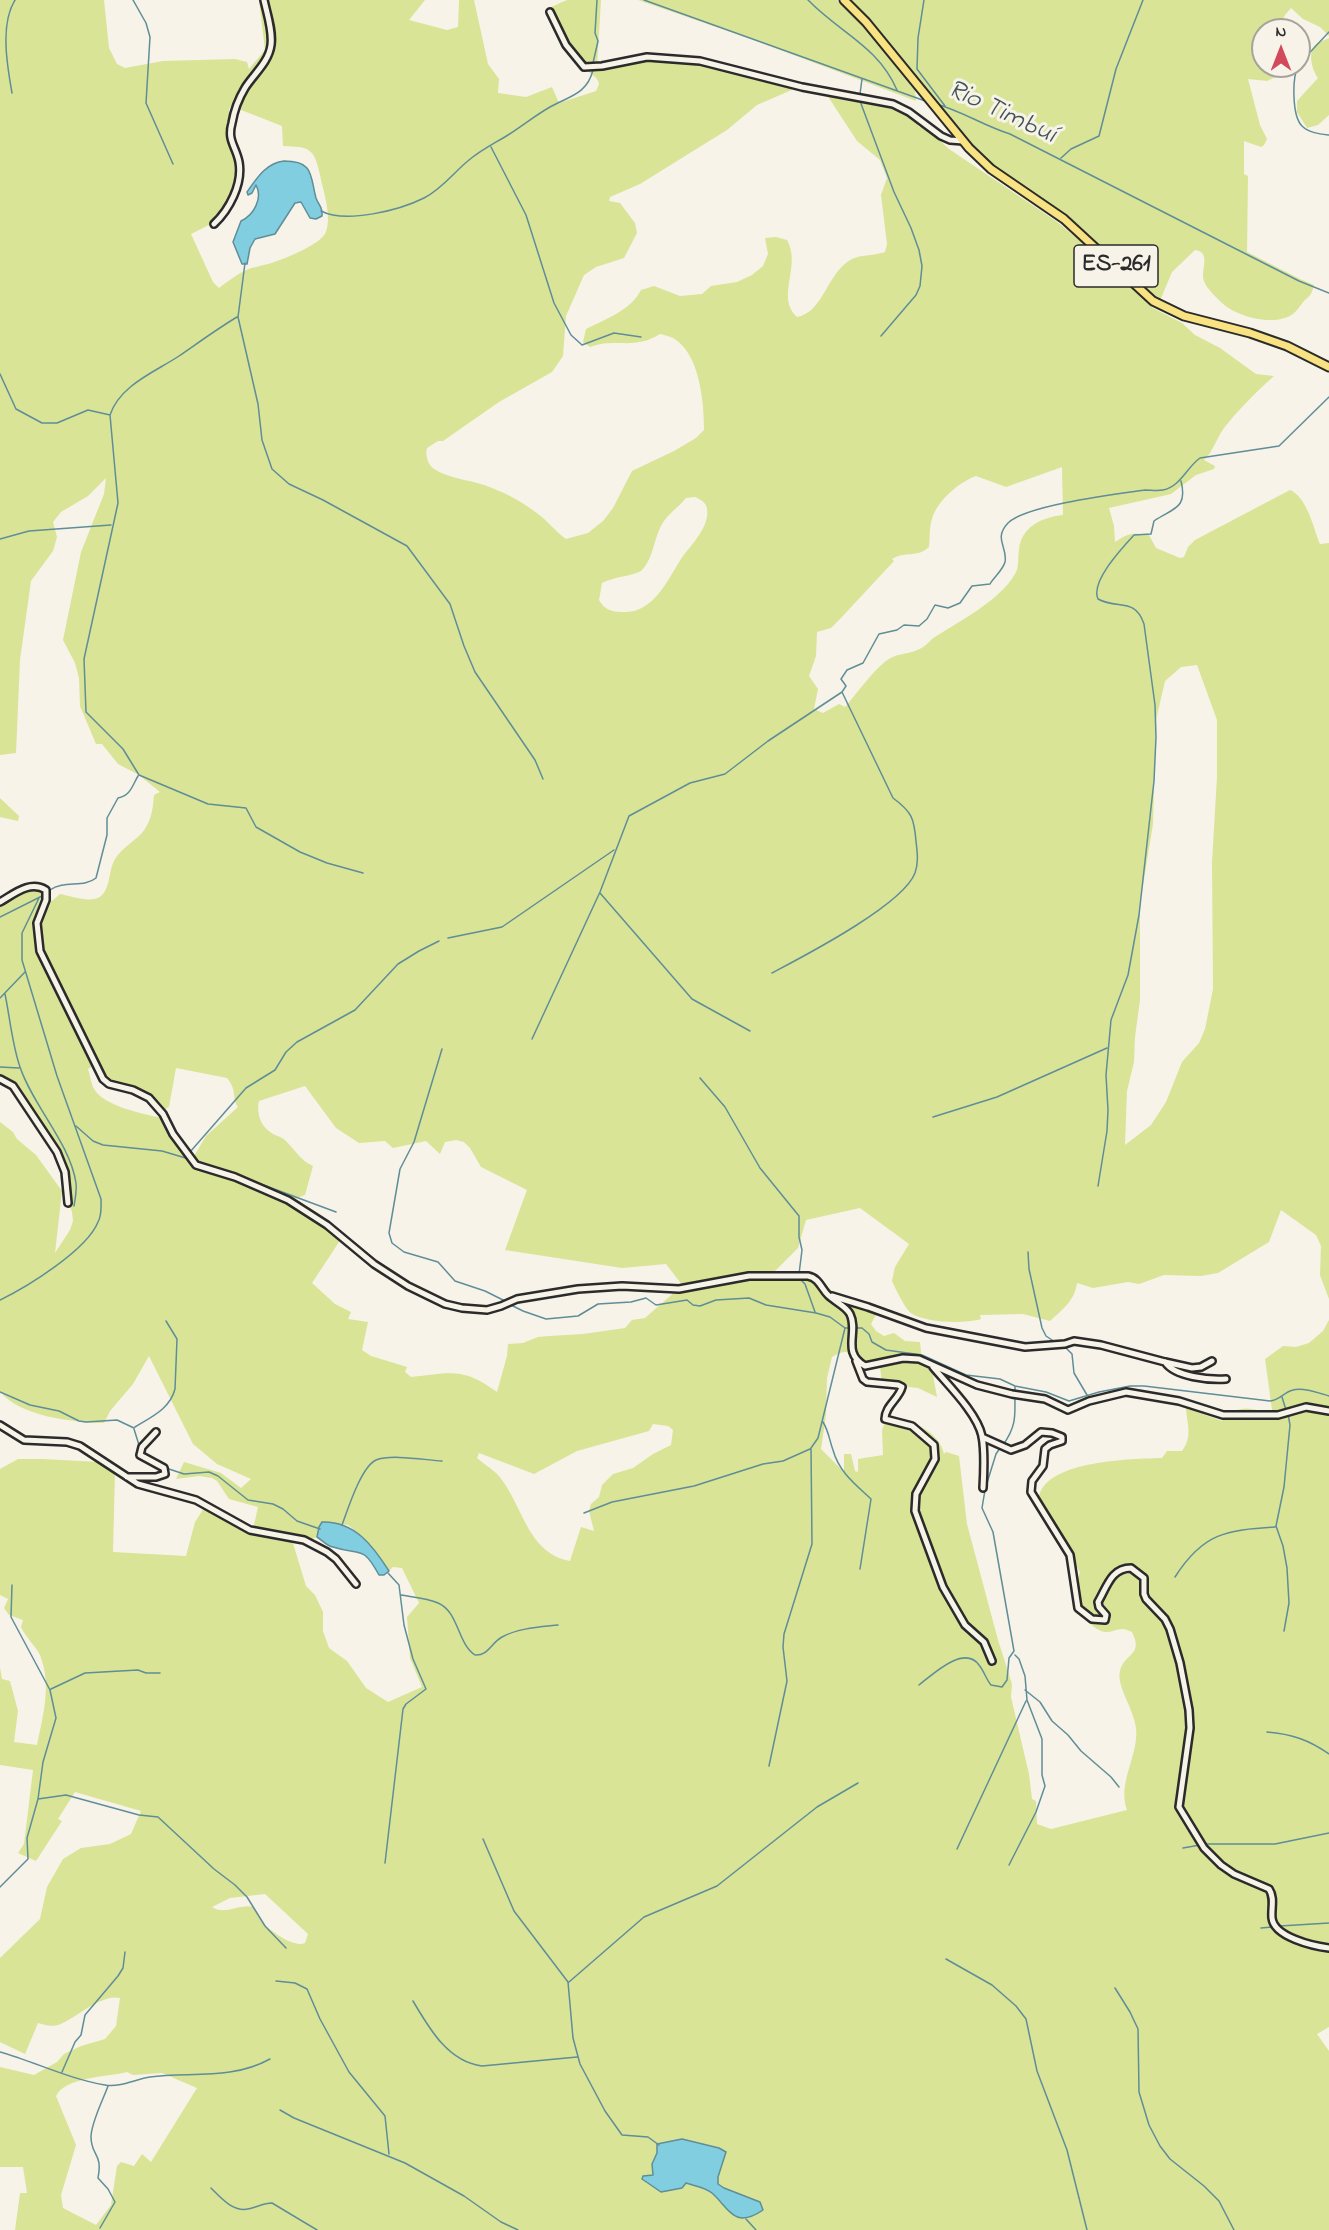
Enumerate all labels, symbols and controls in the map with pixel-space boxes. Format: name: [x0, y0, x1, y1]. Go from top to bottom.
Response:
north arrow: [1251, 18, 1311, 78]
text: N: [1276, 20, 1286, 44]
water label: Rio Timbuí: [941, 75, 1061, 153]
road number: ES-261: [1074, 245, 1158, 287]

